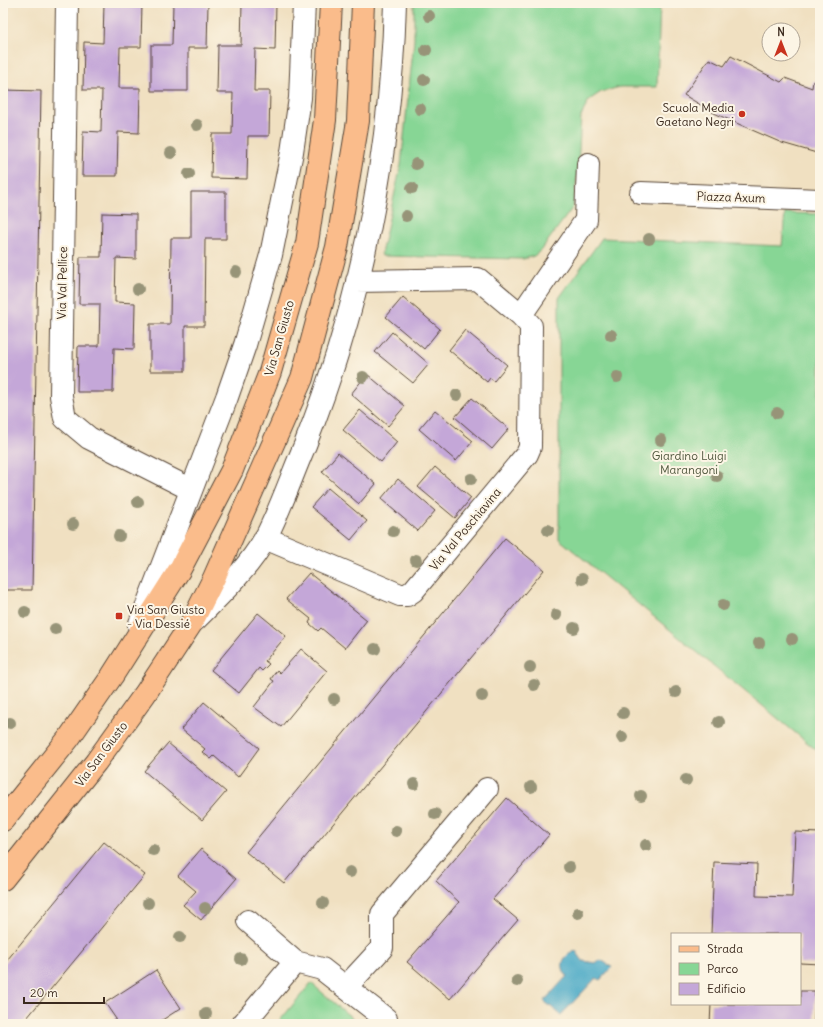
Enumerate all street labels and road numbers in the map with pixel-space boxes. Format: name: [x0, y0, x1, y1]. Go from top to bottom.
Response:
street label: Piazza Axum: [696, 188, 766, 206]
street label: Via Val Pellice: [54, 246, 70, 320]
street label: Via San Giusto: [261, 298, 297, 377]
street label: Via Val Poschiavina: [426, 484, 504, 573]
street label: Via San Giusto: [72, 718, 131, 790]

